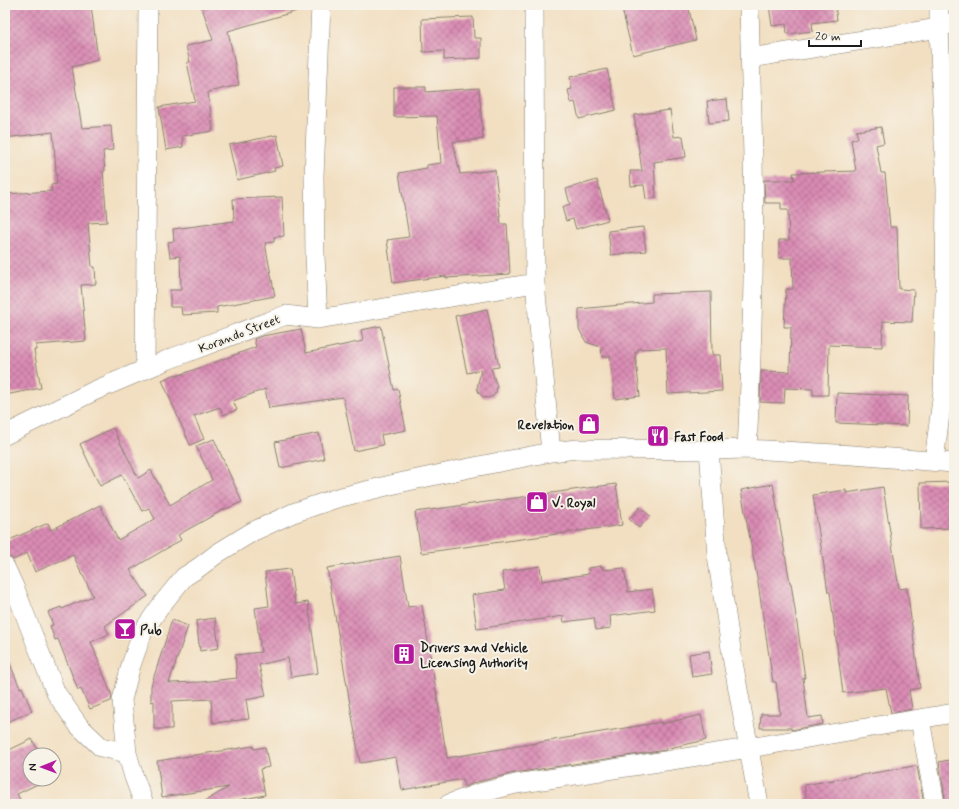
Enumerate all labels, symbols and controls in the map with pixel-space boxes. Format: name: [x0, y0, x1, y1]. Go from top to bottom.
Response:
scale bar: [809, 22, 861, 48]
text: 20 m: [815, 29, 841, 45]
street label: Korando Street: [197, 311, 283, 358]
shop icon: Revelation: [576, 411, 602, 437]
place label: Revelation: [517, 417, 574, 434]
restaurant icon: Fast Food: [645, 423, 671, 449]
place label: Fast Food: [674, 429, 724, 446]
shop icon: V. Royal: [524, 489, 550, 515]
place label: V. Royal: [552, 495, 596, 512]
bar icon: Pub: [112, 616, 138, 642]
place label: Pub: [140, 622, 162, 639]
place label: Drivers and Vehicle Licensing Authority: [420, 640, 528, 674]
building icon: Drivers and Vehicle Licensing Authority: [391, 641, 417, 667]
north arrow: [22, 747, 62, 787]
text: N: [26, 763, 40, 771]

